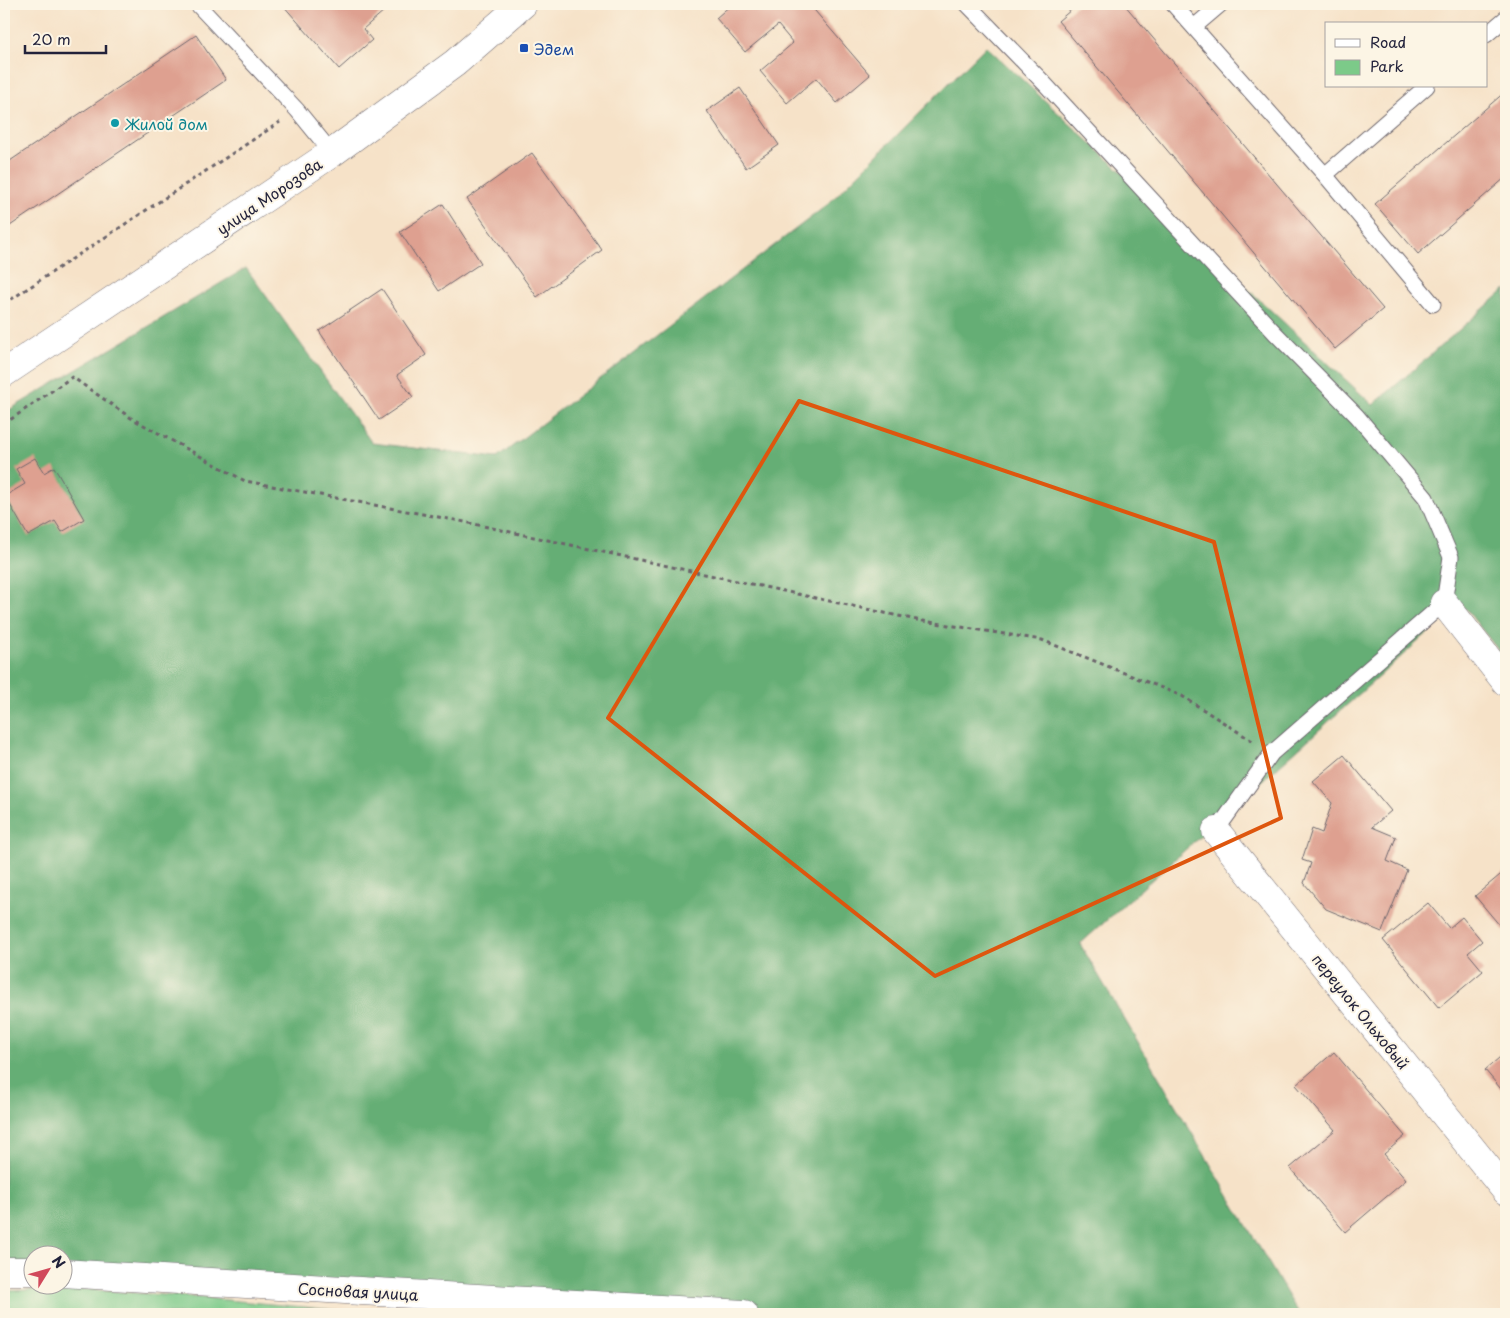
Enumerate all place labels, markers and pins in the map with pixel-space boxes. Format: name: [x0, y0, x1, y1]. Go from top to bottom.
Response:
place label: Эдем: [534, 37, 574, 60]
marker: Эдем: [518, 42, 530, 54]
place label: Жилой дом: [125, 112, 208, 135]
marker: Жилой дом: [109, 117, 121, 129]

